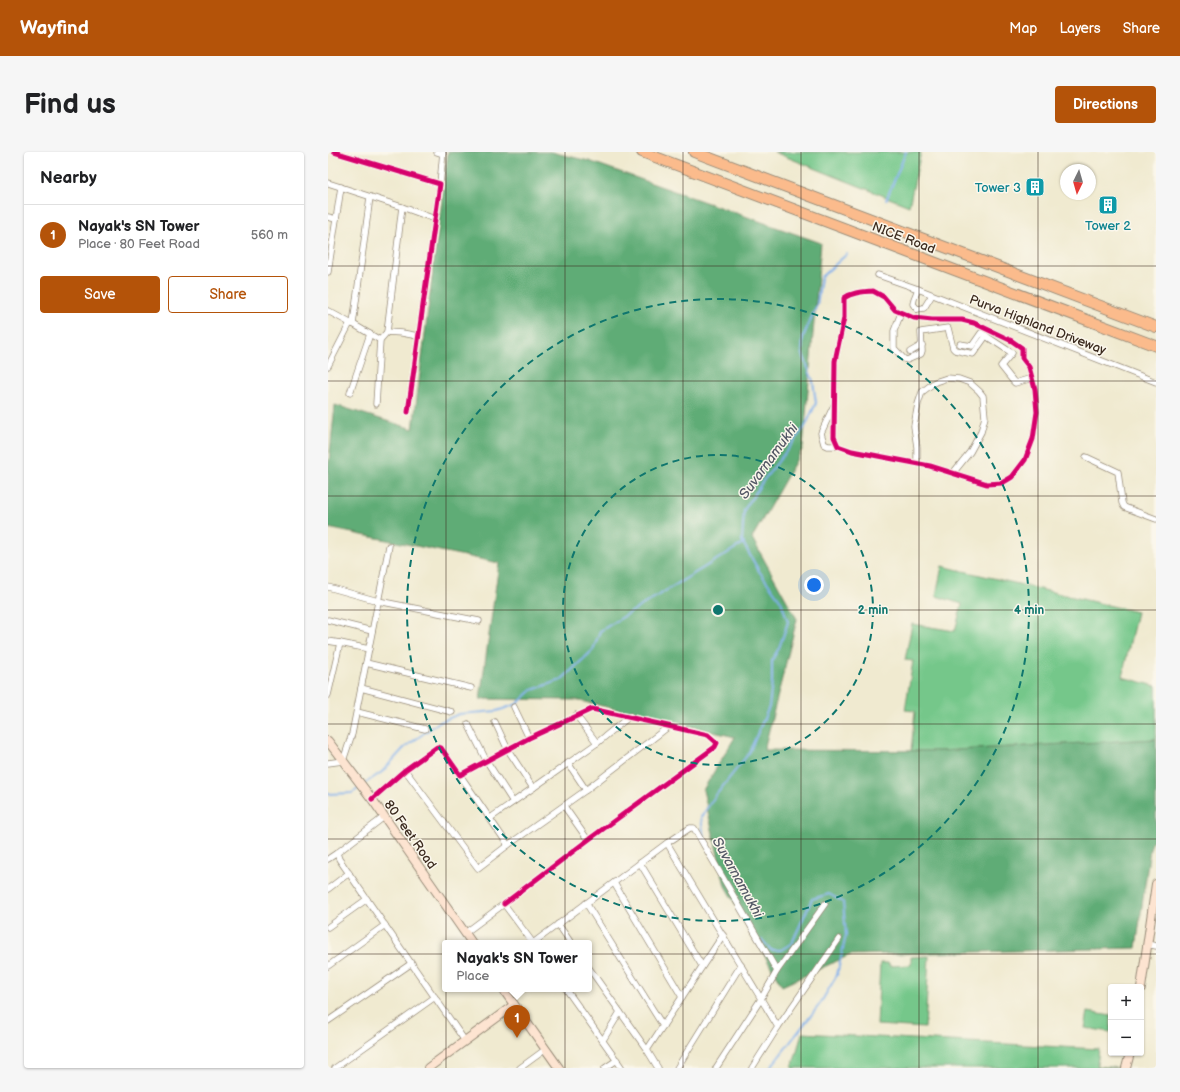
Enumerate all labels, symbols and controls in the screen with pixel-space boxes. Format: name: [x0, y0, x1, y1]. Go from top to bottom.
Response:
text: Wayfind: [20, 17, 89, 40]
text: Map: [1009, 20, 1037, 37]
text: Layers: [1059, 20, 1101, 37]
text: Share: [1123, 20, 1160, 37]
button: Directions: [1055, 86, 1156, 123]
text: Find us: [24, 88, 116, 121]
north arrow: [1060, 164, 1096, 200]
text: Nearby: [40, 168, 97, 188]
building icon: Tower 3: [1024, 176, 1046, 198]
place label: Tower 3: [975, 180, 1021, 196]
building icon: Tower 2: [1097, 194, 1119, 216]
text: Nayak's SN Tower: [78, 217, 199, 236]
place label: Tower 2: [1085, 218, 1131, 234]
street label: NICE Road: [870, 219, 938, 257]
text: 1: [50, 227, 56, 243]
text: 560 m: [251, 227, 288, 243]
text: Place · 80 Feet Road: [78, 236, 200, 252]
button: Save: [40, 276, 160, 313]
button: Share: [168, 276, 288, 313]
street label: Purva Highland Driveway: [967, 291, 1108, 358]
water label: Suvarnamukhi: [735, 420, 802, 502]
your location: [804, 575, 824, 595]
centre of rings: [711, 603, 725, 617]
text: 2 min: [858, 603, 888, 618]
text: 4 min: [1014, 603, 1044, 618]
street label: 80 Feet Road: [381, 797, 440, 872]
water label: Suvarnamukhi: [709, 834, 767, 921]
popup: [442, 940, 592, 992]
text: Nayak's SN Tower: [456, 949, 578, 968]
text: Place: [456, 968, 489, 984]
map controls: [1108, 984, 1144, 1056]
button: +: [1108, 984, 1144, 1020]
pin: 1: [504, 1005, 530, 1038]
button: −: [1108, 1020, 1144, 1056]

